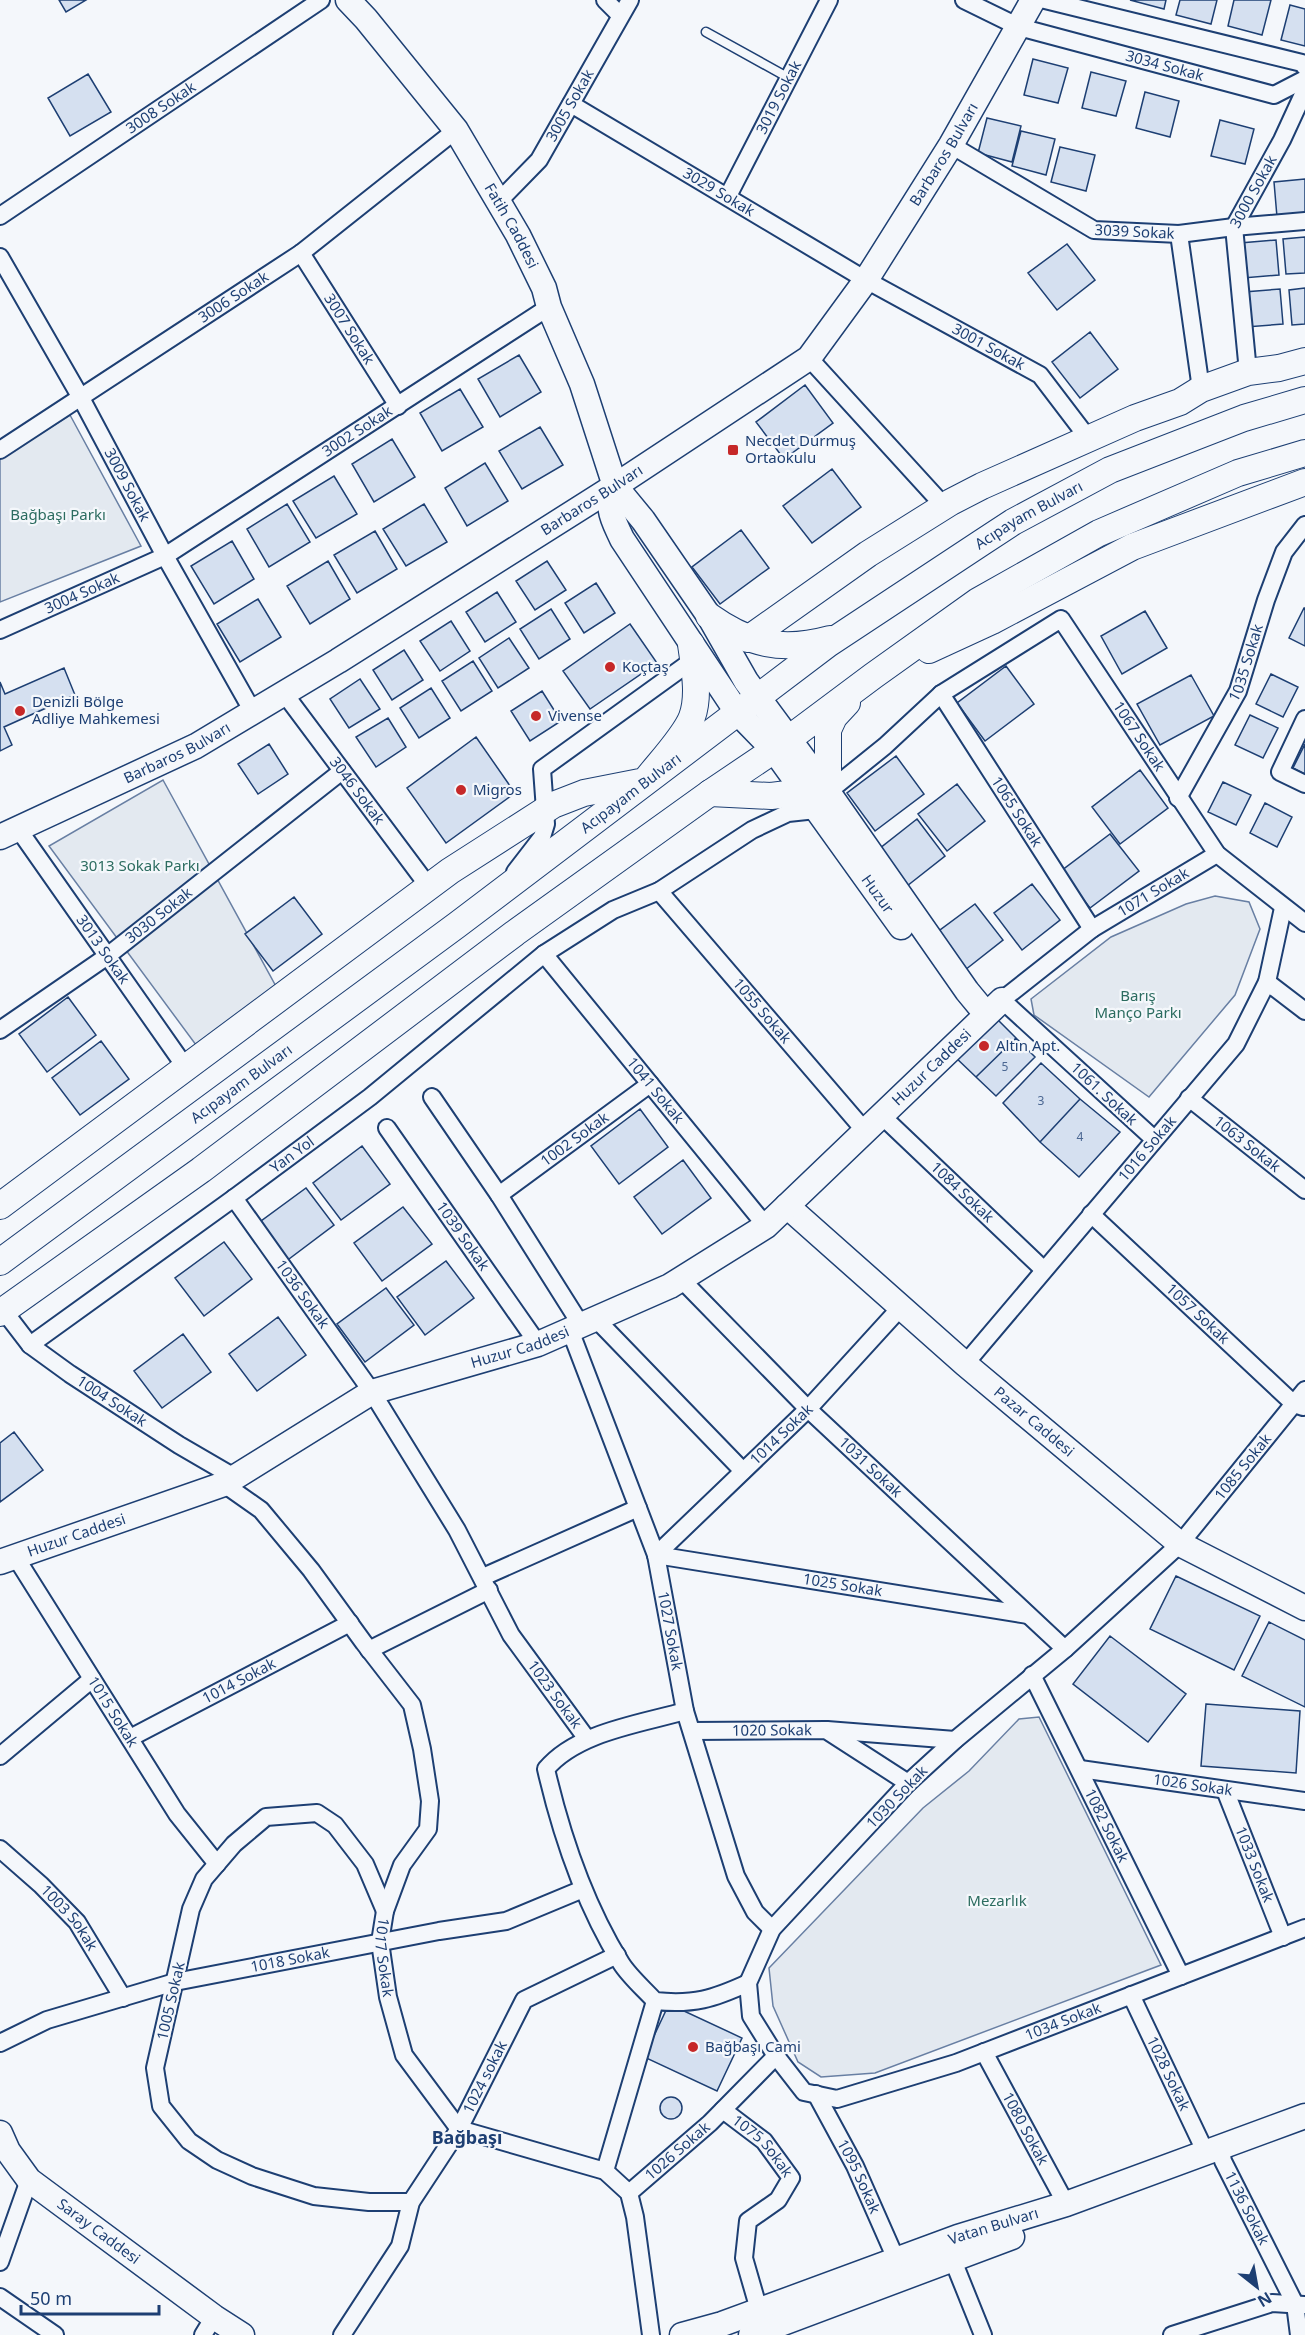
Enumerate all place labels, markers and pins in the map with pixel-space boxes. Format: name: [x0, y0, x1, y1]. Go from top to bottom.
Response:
place label: Necdet Durmuş Ortaokulu: [745, 430, 856, 467]
marker: Necdet Durmuş Ortaokulu: [726, 443, 740, 457]
place label: Koçtaş: [622, 656, 669, 676]
marker: Koçtaş: [603, 660, 617, 674]
place label: Denizli Bölge Adliye Mahkemesi: [32, 691, 160, 728]
marker: Denizli Bölge Adliye Mahkemesi: [13, 704, 27, 718]
place label: Vivense: [548, 705, 602, 725]
marker: Vivense: [529, 709, 543, 723]
place label: Migros: [473, 779, 522, 799]
marker: Migros: [454, 783, 468, 797]
place label: Altın Apt.: [996, 1035, 1060, 1055]
marker: Altın Apt.: [977, 1039, 991, 1053]
place label: Bağbaşı Cami: [705, 2036, 801, 2056]
marker: Bağbaşı Cami: [686, 2040, 700, 2054]

